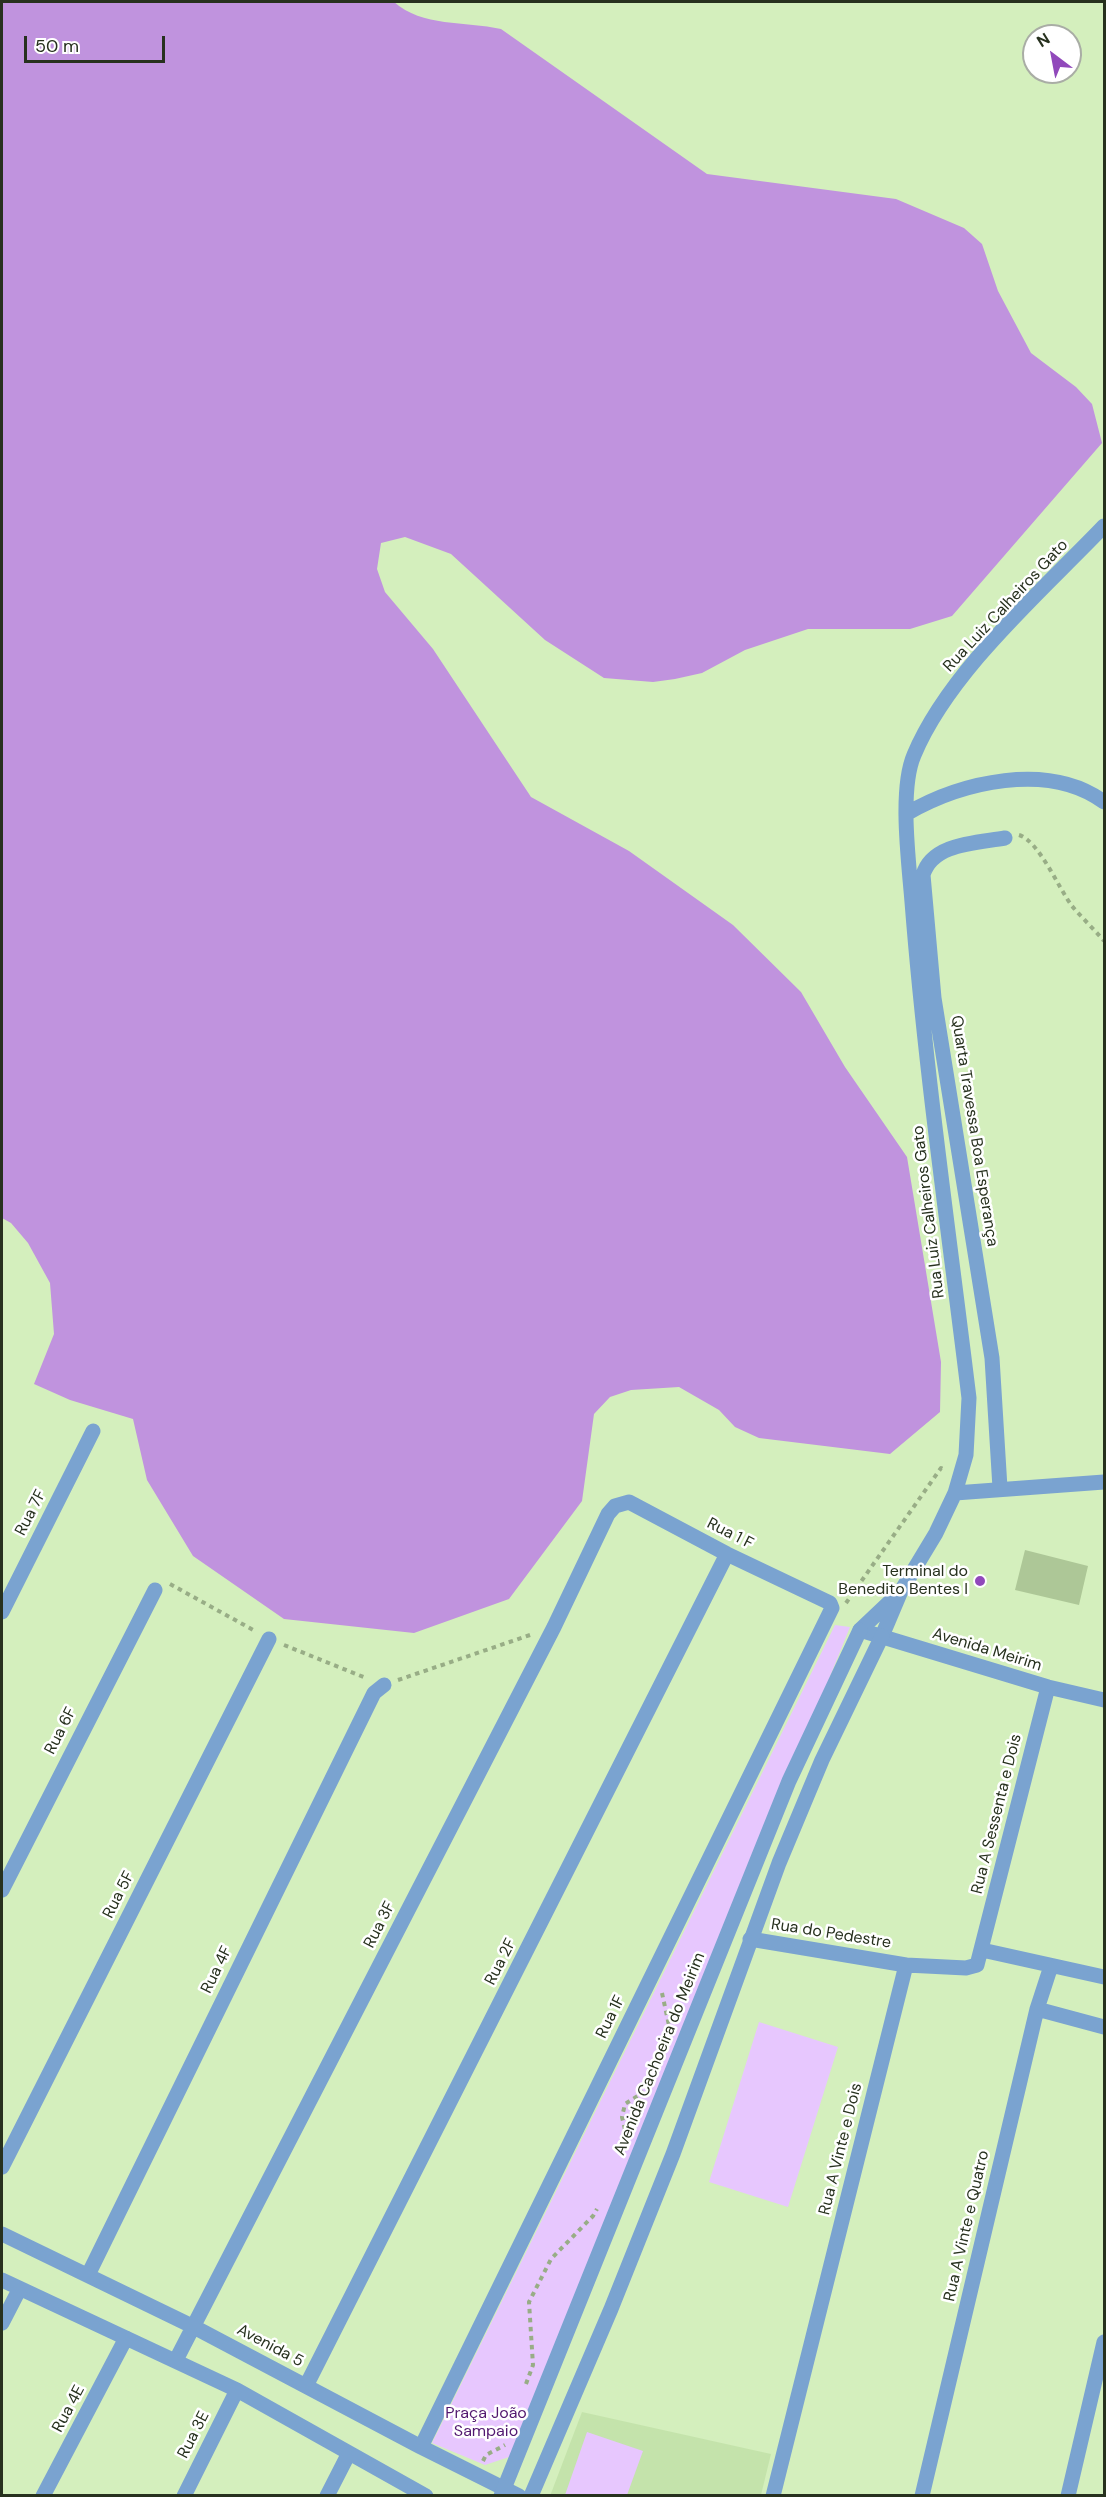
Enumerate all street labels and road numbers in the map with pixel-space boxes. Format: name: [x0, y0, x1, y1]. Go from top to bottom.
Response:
street label: Rua Luiz Calheiros Gato: [940, 536, 1072, 676]
street label: Quarta Travessa Boa Esperança: [946, 1014, 1002, 1248]
street label: Rua Luiz Calheiros Gato: [909, 1124, 949, 1300]
street label: Rua 7F: [11, 1487, 51, 1539]
street label: Rua 1 F: [704, 1514, 756, 1554]
street label: Avenida Meirim: [930, 1624, 1044, 1676]
street label: Rua 6F: [41, 1704, 81, 1758]
street label: Rua A Sessenta e Dois: [968, 1732, 1026, 1896]
street label: Rua 5F: [99, 1868, 139, 1922]
street label: Rua 3F: [360, 1899, 400, 1951]
street label: Rua do Pedestre: [770, 1915, 892, 1953]
street label: Rua 2F: [481, 1936, 521, 1988]
street label: Rua 4F: [197, 1943, 237, 1997]
street label: Avenida Cachoeira do Meirim: [610, 1950, 710, 2158]
street label: Rua 1F: [592, 1992, 630, 2042]
street label: Rua A Vinte e Dois: [815, 2081, 867, 2217]
street label: Rua A Vinte e Quatro: [940, 2149, 994, 2303]
street label: Avenida 5: [233, 2320, 307, 2372]
street label: Rua 4E: [49, 2382, 89, 2436]
street label: Rua 3E: [174, 2408, 214, 2462]

